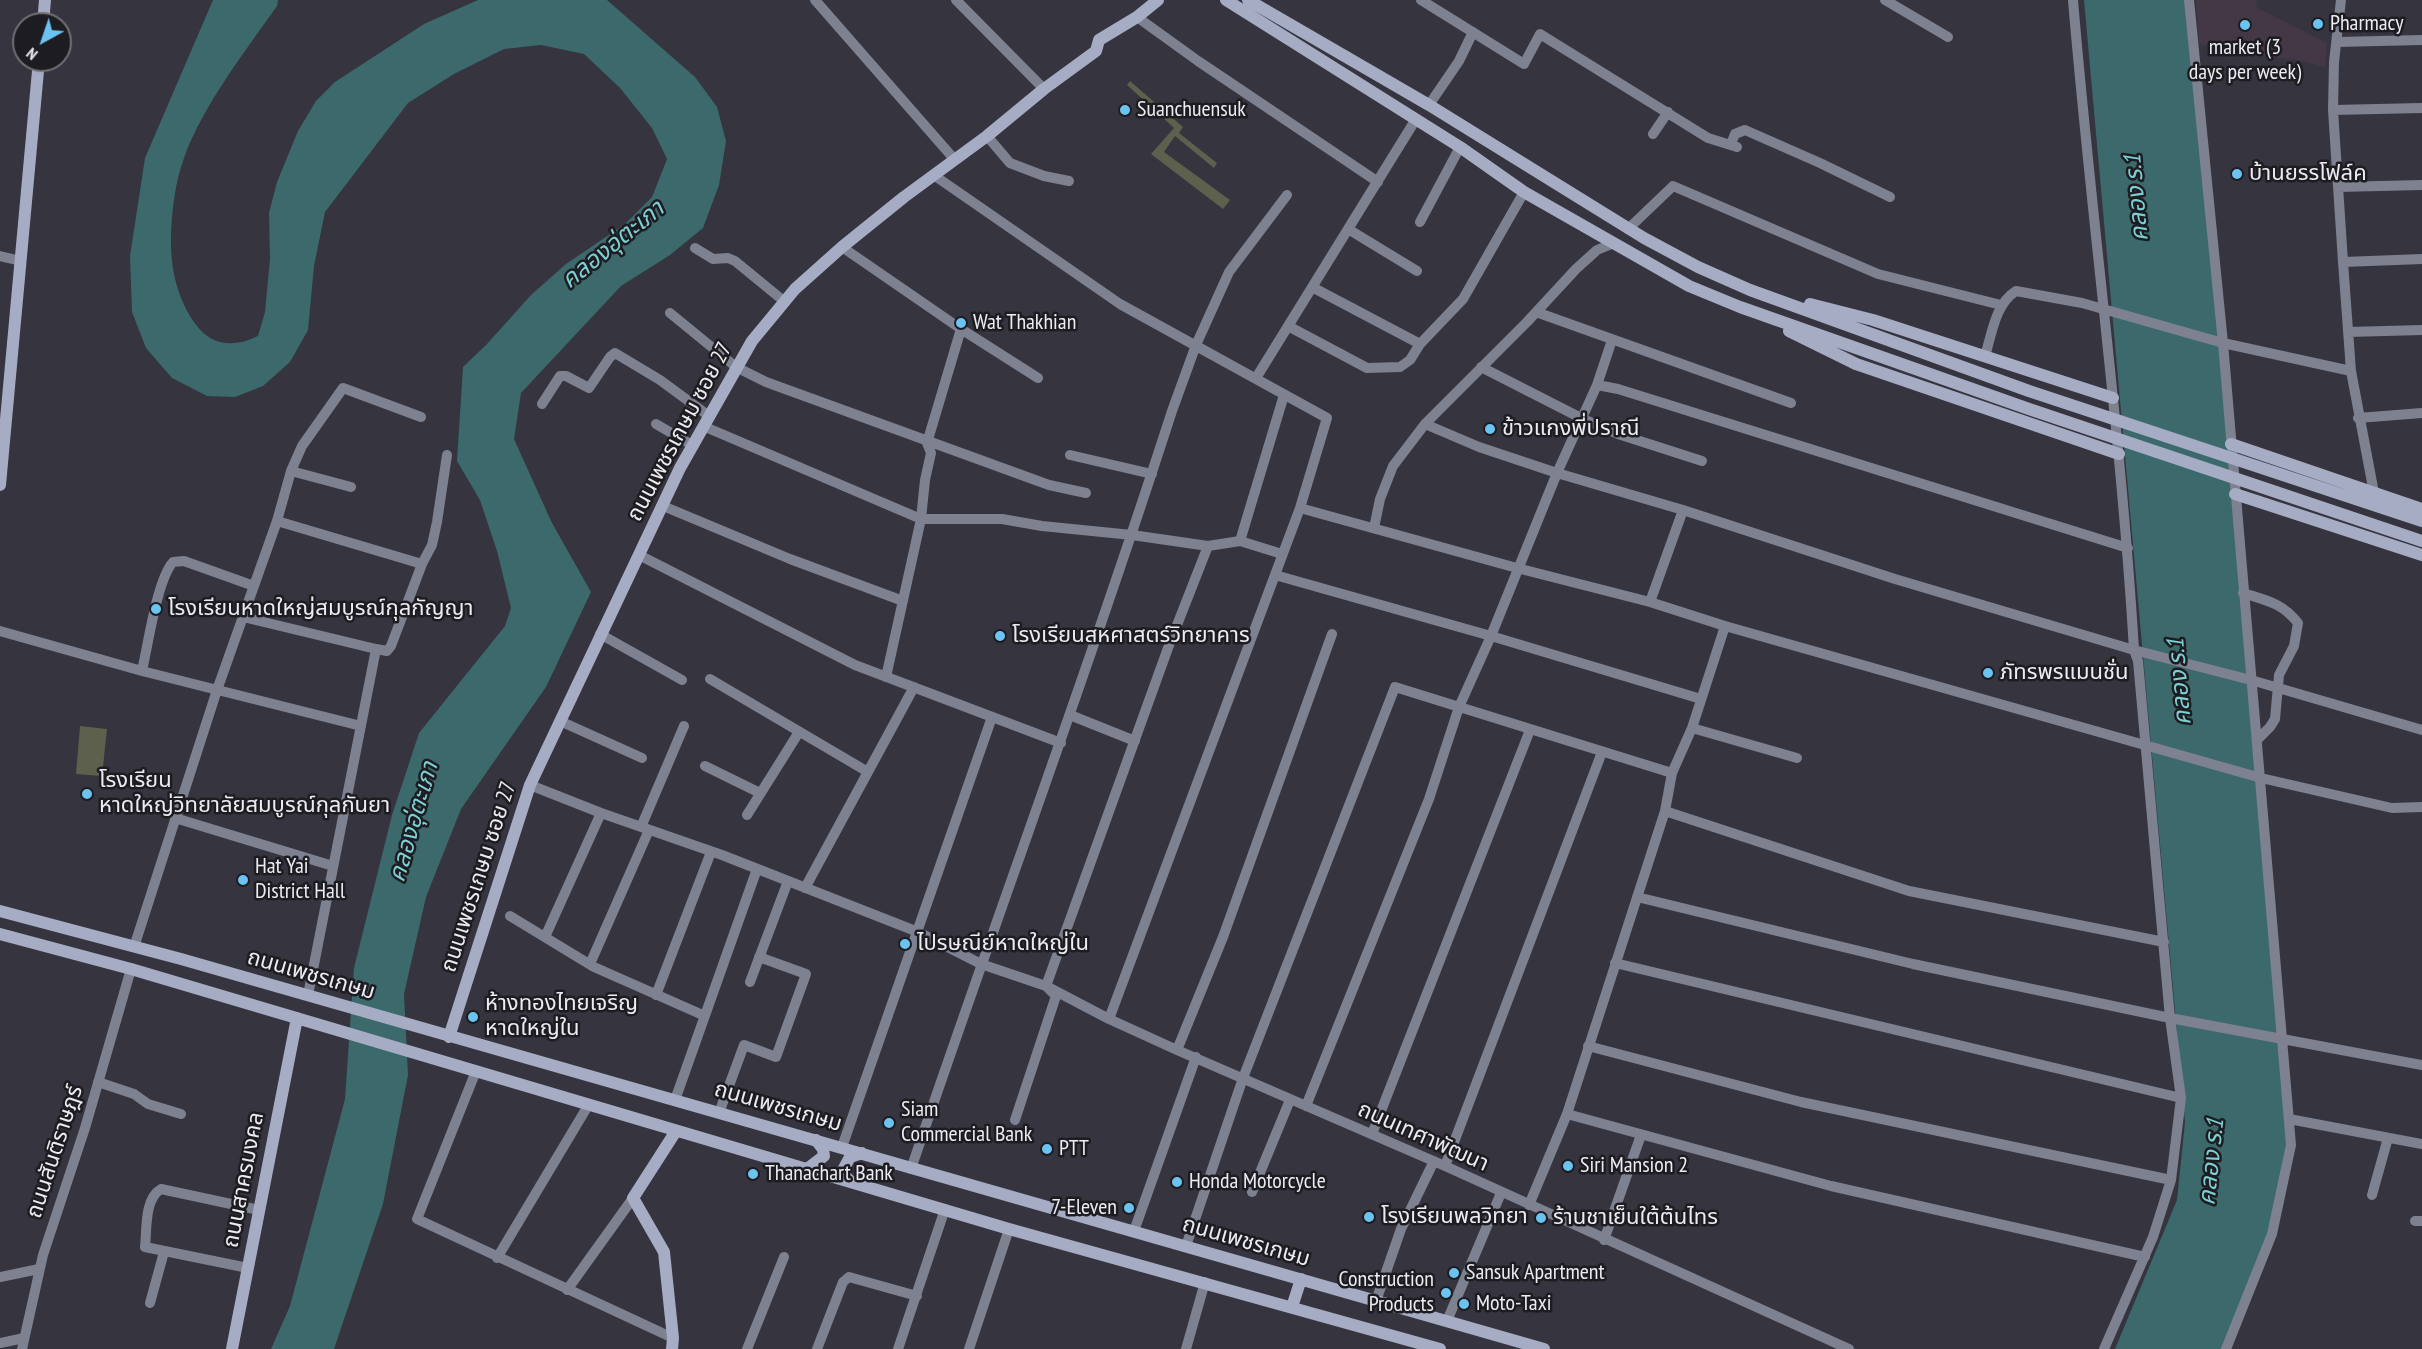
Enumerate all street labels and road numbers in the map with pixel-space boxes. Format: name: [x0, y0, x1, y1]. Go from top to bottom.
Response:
street label: ถนนเพชรเกษม ซอย 27: [622, 338, 738, 526]
street label: ถนนเพชรเกษม ซอย 27: [436, 778, 522, 976]
street label: ถนนเพชรเกษม: [244, 944, 378, 1006]
street label: ถนนเพชรเกษม: [711, 1076, 845, 1138]
street label: ถนนสันติราษฎร์: [21, 1082, 89, 1222]
street label: ถนนเทศาพัฒนา: [1353, 1096, 1493, 1178]
street label: ถนนสาครมงคล: [218, 1110, 270, 1250]
street label: ถนนเพชรเกษม: [1179, 1211, 1313, 1273]

